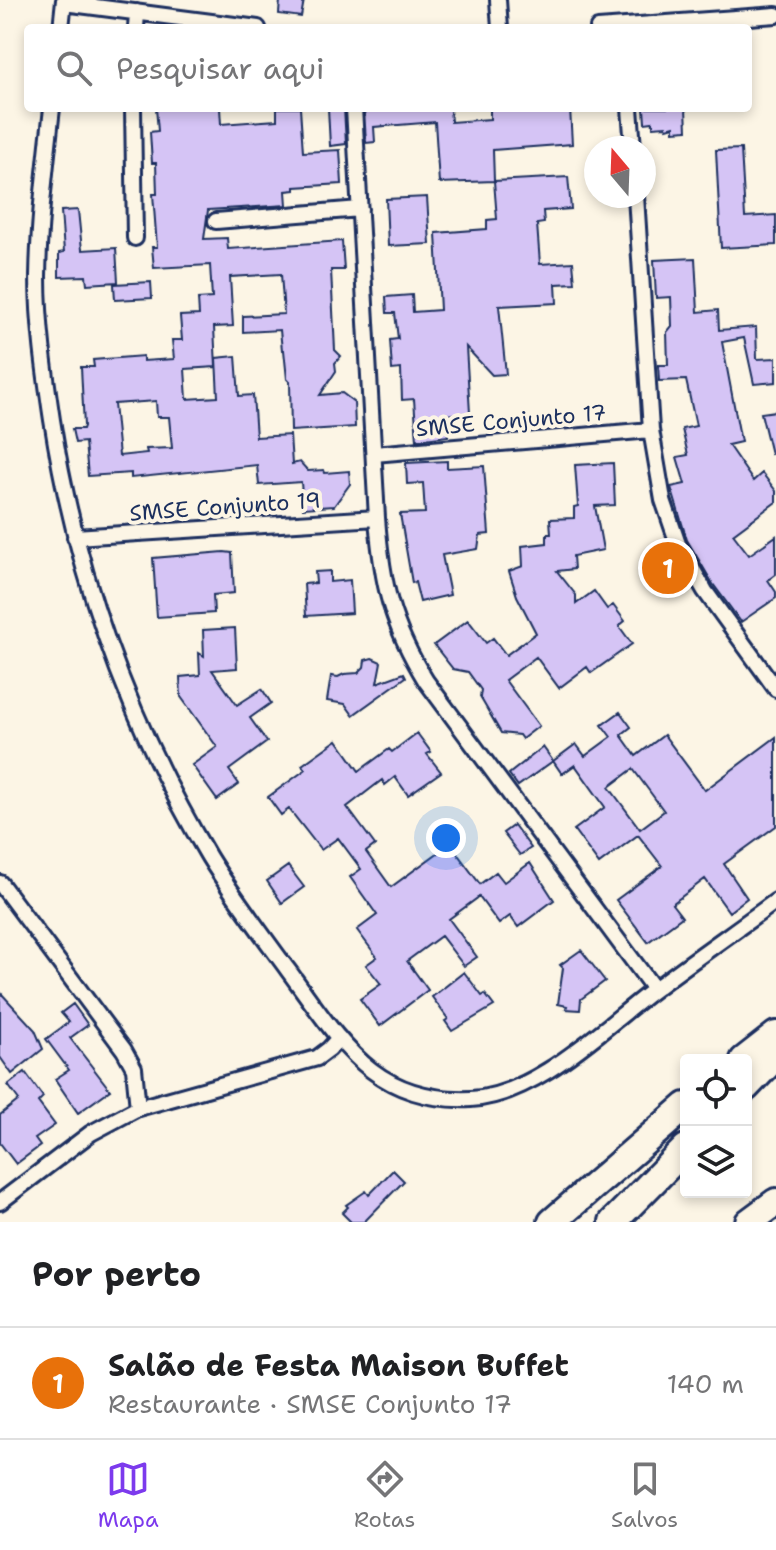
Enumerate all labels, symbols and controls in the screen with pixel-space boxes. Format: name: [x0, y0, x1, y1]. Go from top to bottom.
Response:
search box: [24, 24, 752, 112]
icon: search: [52, 46, 96, 90]
text: Pesquisar aqui: [116, 48, 325, 89]
north arrow: [584, 136, 656, 208]
street label: SMSE Conjunto 17: [415, 398, 608, 443]
street label: SMSE Conjunto 19: [129, 485, 322, 528]
pin: 1: [642, 538, 694, 598]
your location: [426, 818, 466, 858]
map controls: [680, 1054, 752, 1198]
button: locate: [680, 1054, 752, 1126]
button: layers: [680, 1126, 752, 1198]
text: Por perto: [32, 1251, 201, 1297]
text: Salão de Festa Maison Buffet: [108, 1345, 569, 1386]
text: 1: [52, 1366, 64, 1401]
text: 140 m: [667, 1366, 744, 1401]
text: Restaurante · SMSE Conjunto 17: [108, 1386, 512, 1421]
tab: Mapa: [98, 1457, 159, 1534]
tab: Rotas: [354, 1457, 415, 1534]
tab: Salvos: [611, 1457, 678, 1534]

